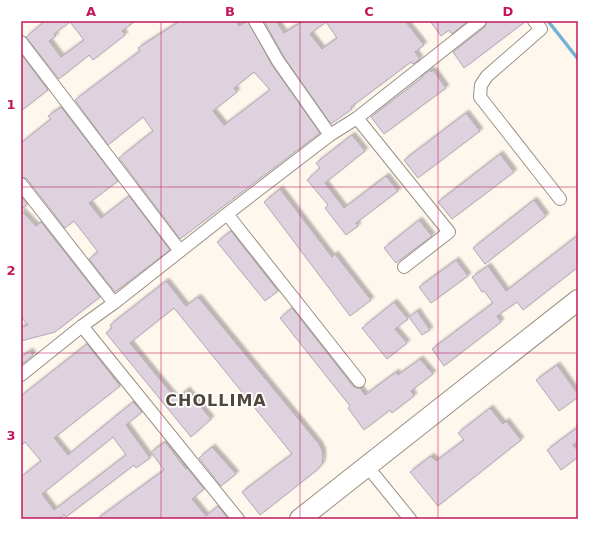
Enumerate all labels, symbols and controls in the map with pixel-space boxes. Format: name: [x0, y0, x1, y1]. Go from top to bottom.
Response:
text: A: [86, 4, 96, 19]
text: B: [225, 4, 235, 19]
text: C: [364, 4, 374, 19]
text: D: [503, 4, 514, 19]
text: 1: [6, 97, 16, 112]
text: 2: [6, 263, 16, 278]
district label: CHOLLIMA: [165, 391, 267, 410]
text: 3: [6, 428, 16, 443]

